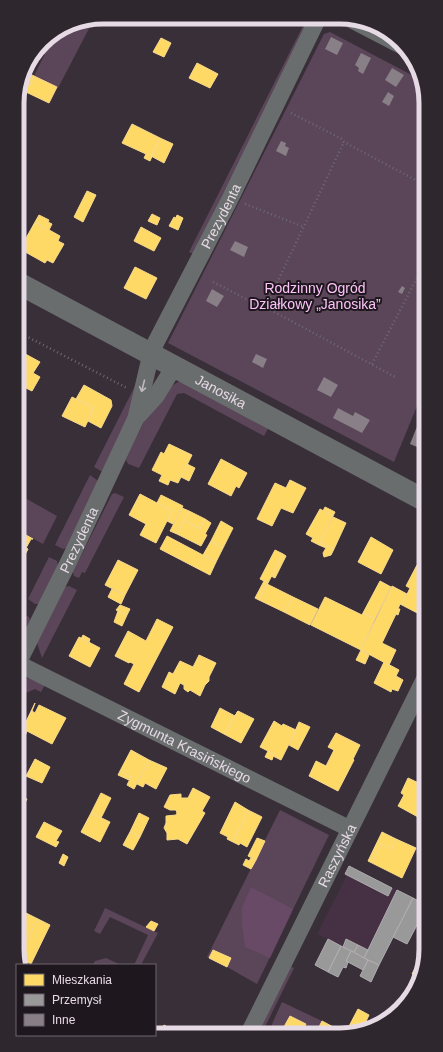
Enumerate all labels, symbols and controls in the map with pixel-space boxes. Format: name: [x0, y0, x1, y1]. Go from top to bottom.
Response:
street label: Prezydenta: [198, 181, 244, 251]
park label: Rodzinny Ogród Działkowy „Janosika”: [249, 280, 381, 312]
street label: Janosika: [193, 371, 249, 412]
one-way arrow: [139, 379, 146, 392]
street label: Prezydenta: [56, 504, 101, 576]
street label: Zygmunta Krasińskiego: [115, 707, 254, 786]
street label: Raszyńska: [315, 821, 359, 890]
legend: [16, 964, 156, 1036]
text: Mieszkania: [52, 973, 112, 987]
text: Przemysł: [52, 993, 102, 1007]
text: Inne: [52, 1013, 76, 1027]

